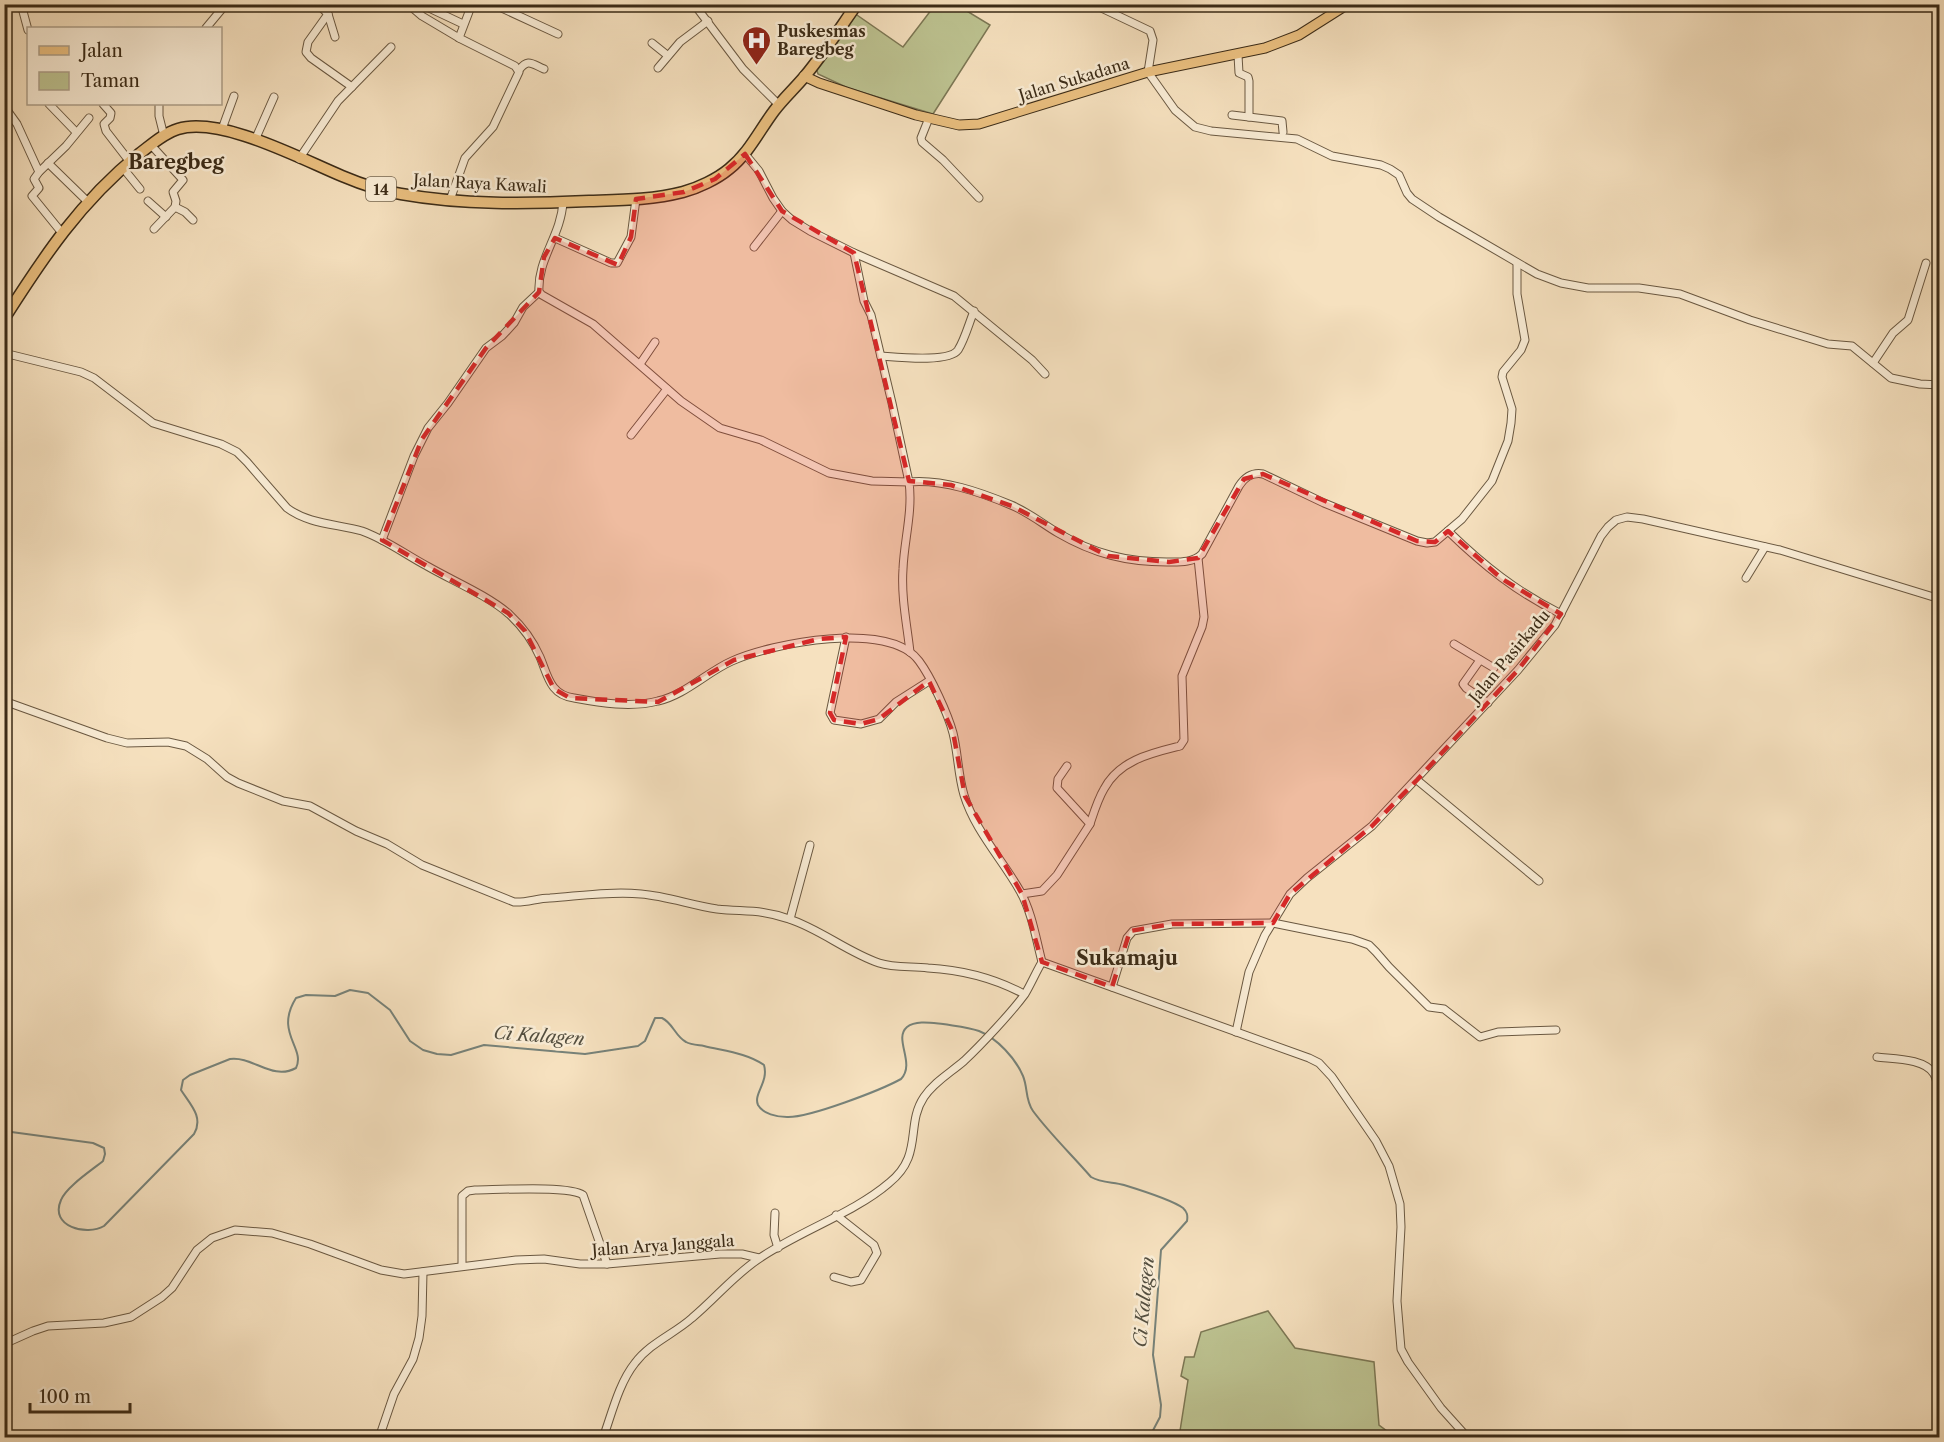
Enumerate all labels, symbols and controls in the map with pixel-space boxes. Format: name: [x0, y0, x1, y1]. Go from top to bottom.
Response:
place label: Puskesmas Baregbeg: [777, 21, 866, 59]
hospital icon: Puskesmas Baregbeg: [740, 24, 772, 66]
legend: [27, 27, 222, 105]
text: Jalan: [78, 40, 123, 62]
street label: Jalan Sukadana: [1013, 52, 1132, 106]
text: Taman: [81, 70, 140, 92]
district label: Baregbeg: [128, 150, 224, 174]
street label: Jalan Raya Kawali: [410, 169, 547, 196]
road number: 14: [366, 177, 396, 201]
street label: Jalan Pasirkadu: [1462, 605, 1554, 709]
district label: Sukamaju: [1076, 946, 1178, 970]
water label: Ci Kalagen: [493, 1022, 585, 1050]
street label: Jalan Arya Janggala: [588, 1230, 735, 1260]
water label: Ci Kalagen: [1129, 1256, 1159, 1348]
scale bar: [30, 1376, 130, 1414]
text: 100 m: [39, 1386, 91, 1408]

